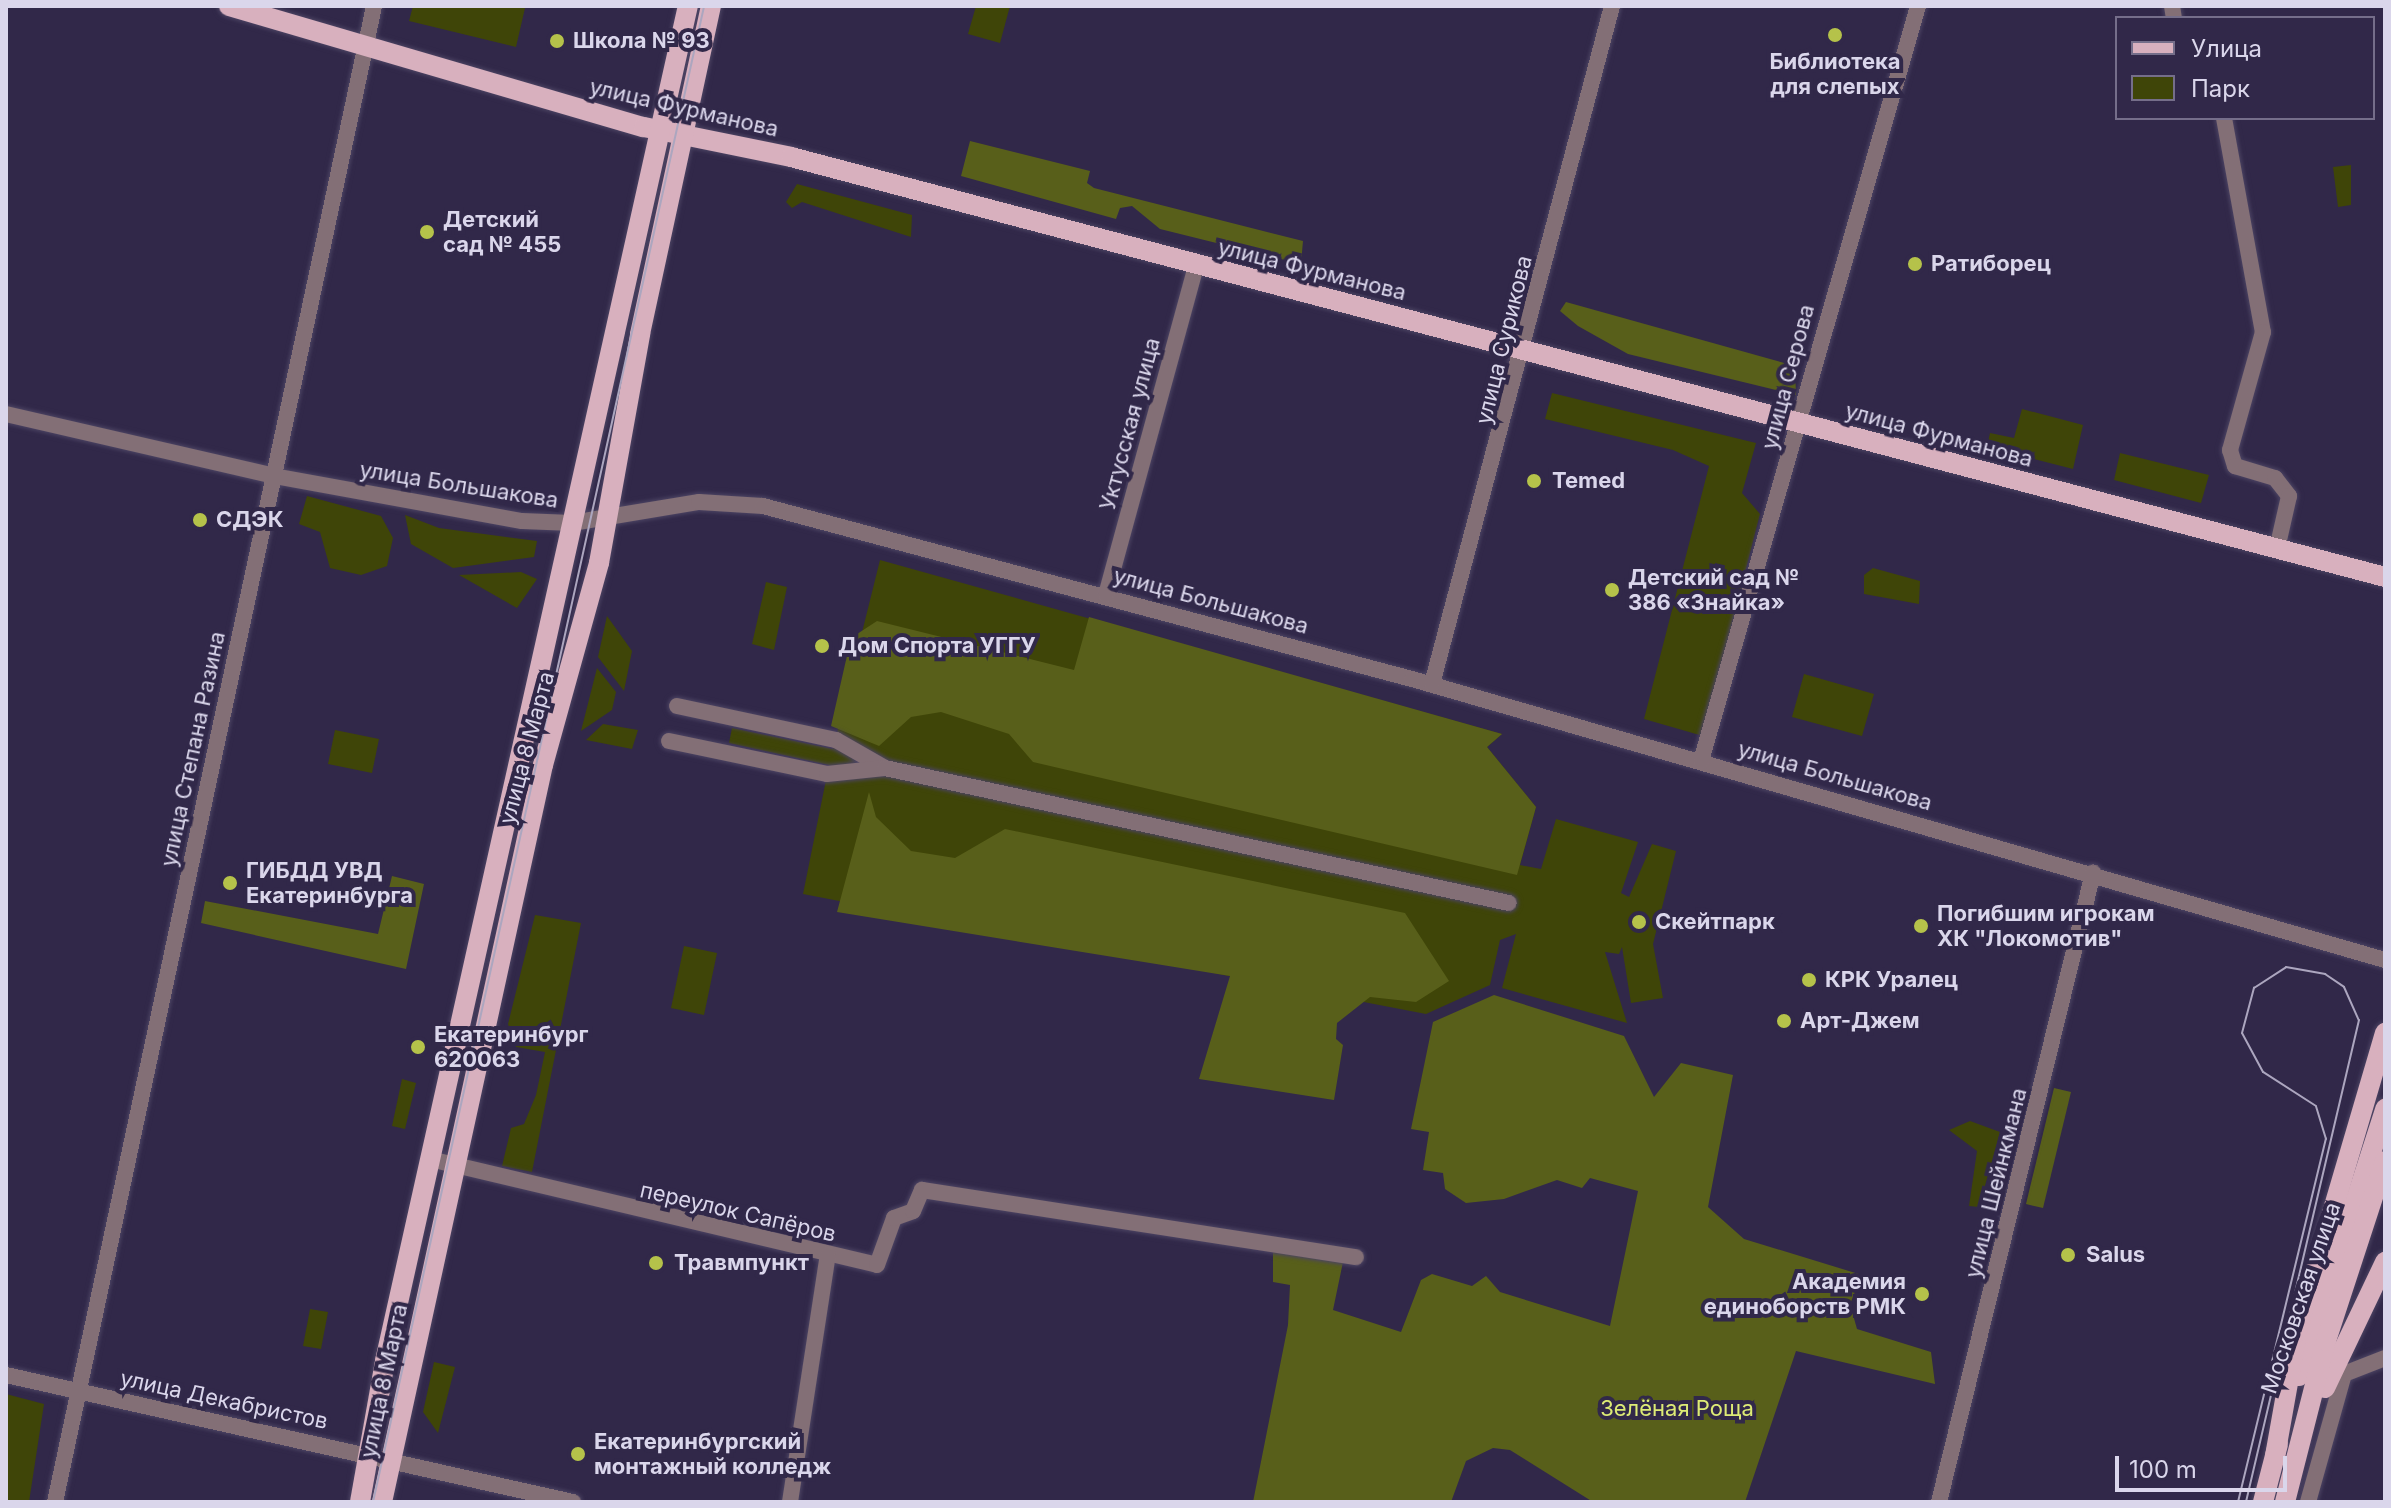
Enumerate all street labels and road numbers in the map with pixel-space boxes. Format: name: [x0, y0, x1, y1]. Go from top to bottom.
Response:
street label: улица Фурманова: [587, 73, 781, 143]
street label: улица Фурманова: [1215, 234, 1409, 306]
street label: улица Сурикова: [1470, 253, 1538, 427]
street label: улица Серова: [1756, 302, 1820, 452]
street label: Уктусская улица: [1094, 335, 1166, 513]
street label: улица Фурманова: [1842, 397, 2036, 473]
street label: улица Большакова: [358, 456, 560, 514]
street label: улица Большакова: [1111, 562, 1311, 640]
street label: улица Степана Разина: [155, 629, 231, 869]
street label: улица 8 Марта: [494, 669, 560, 827]
street label: улица Большакова: [1735, 736, 1935, 816]
street label: улица Шейнкмана: [1960, 1085, 2032, 1281]
street label: переулок Сапёров: [637, 1177, 839, 1247]
street label: Московская улица: [2256, 1199, 2346, 1397]
street label: улица 8 Марта: [355, 1302, 413, 1460]
street label: улица Декабристов: [118, 1365, 330, 1435]

